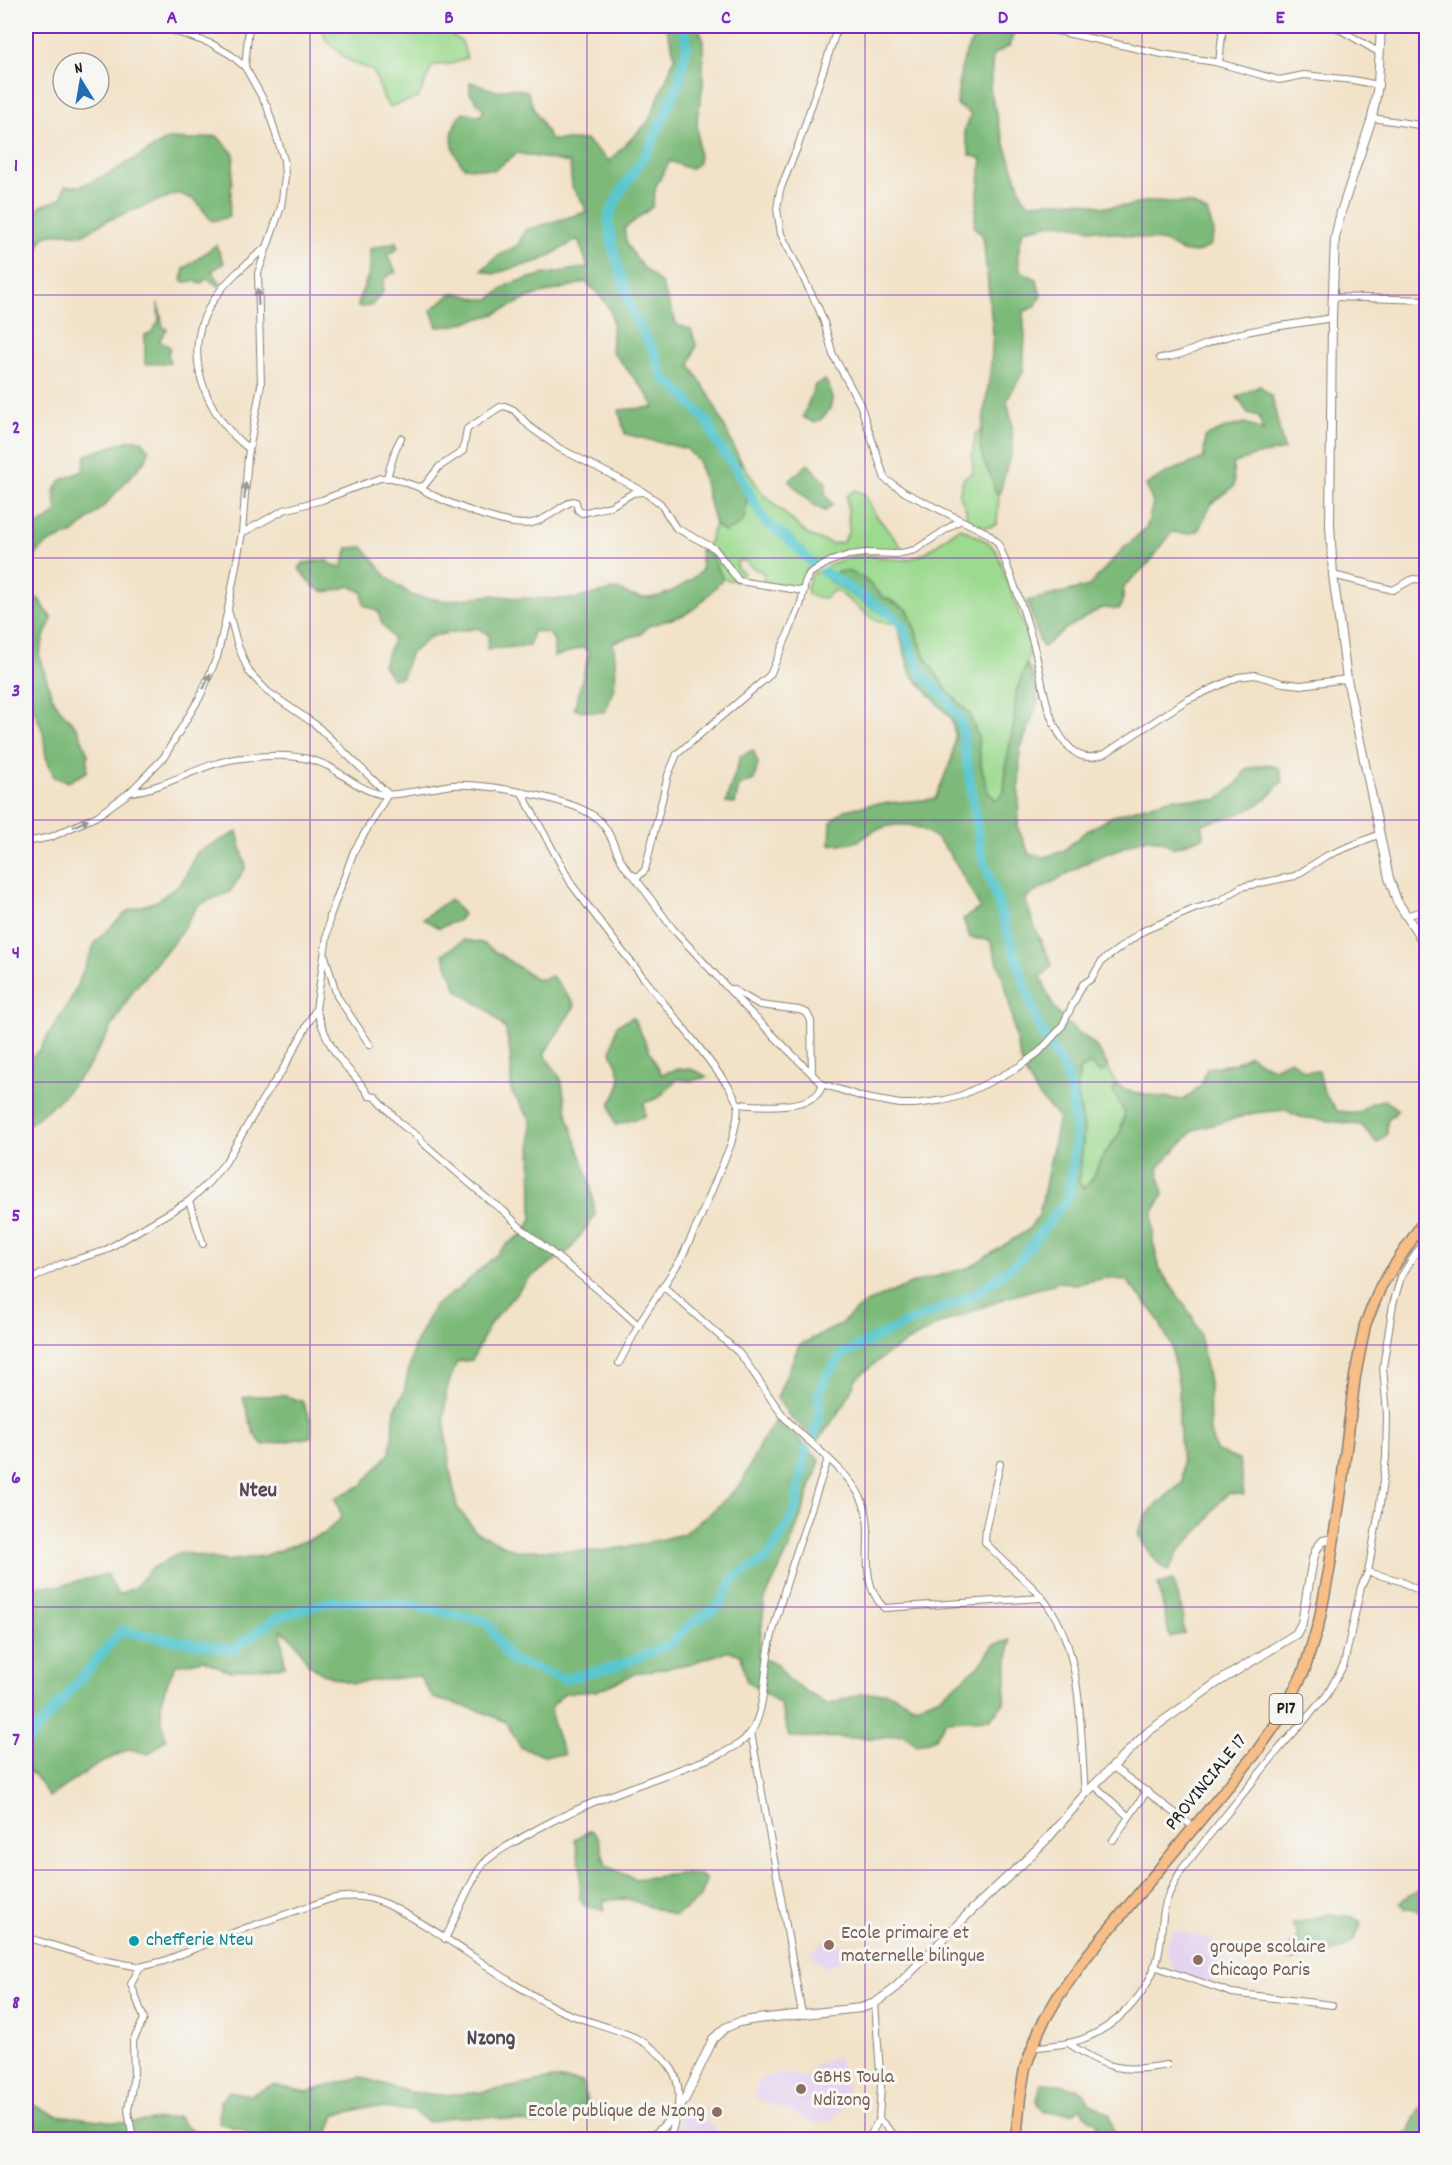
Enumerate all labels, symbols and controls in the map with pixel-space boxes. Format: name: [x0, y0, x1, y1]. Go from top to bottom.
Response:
text: A: [167, 5, 178, 33]
text: B: [444, 5, 454, 33]
text: C: [721, 5, 731, 33]
text: D: [998, 5, 1009, 33]
text: E: [1275, 5, 1285, 33]
north arrow: [51, 51, 111, 111]
text: N: [73, 57, 85, 81]
text: 1: [14, 153, 18, 181]
one-way arrow: [254, 288, 263, 307]
text: 2: [12, 415, 20, 443]
one-way arrow: [240, 481, 250, 500]
one-way arrow: [203, 673, 212, 690]
text: 3: [12, 678, 20, 706]
one-way arrow: [72, 819, 89, 828]
text: 4: [12, 940, 20, 968]
text: 5: [11, 1203, 21, 1231]
text: 6: [11, 1465, 21, 1493]
district label: Nteu: [239, 1476, 277, 1507]
road number: P17: [1270, 1694, 1302, 1724]
text: 7: [12, 1727, 20, 1755]
street label: PROVINCIALE 17: [1159, 1729, 1255, 1837]
place label: Ecole primaire et maternelle bilingue: [841, 1920, 985, 1971]
place label: chefferie Nteu: [146, 1927, 253, 1955]
marker: chefferie Nteu: [127, 1934, 141, 1948]
place label: groupe scolaire Chicago Paris: [1210, 1934, 1326, 1985]
marker: Ecole primaire et maternelle bilingue: [822, 1938, 836, 1952]
marker: groupe scolaire Chicago Paris: [1191, 1953, 1205, 1967]
text: 8: [12, 1990, 20, 2018]
district label: Nzong: [467, 2024, 516, 2055]
place label: GBHS Toula Ndizong: [813, 2064, 895, 2115]
marker: GBHS Toula Ndizong: [794, 2082, 808, 2096]
place label: Ecole publique de Nzong: [528, 2098, 705, 2126]
marker: Ecole publique de Nzong: [710, 2105, 724, 2119]

